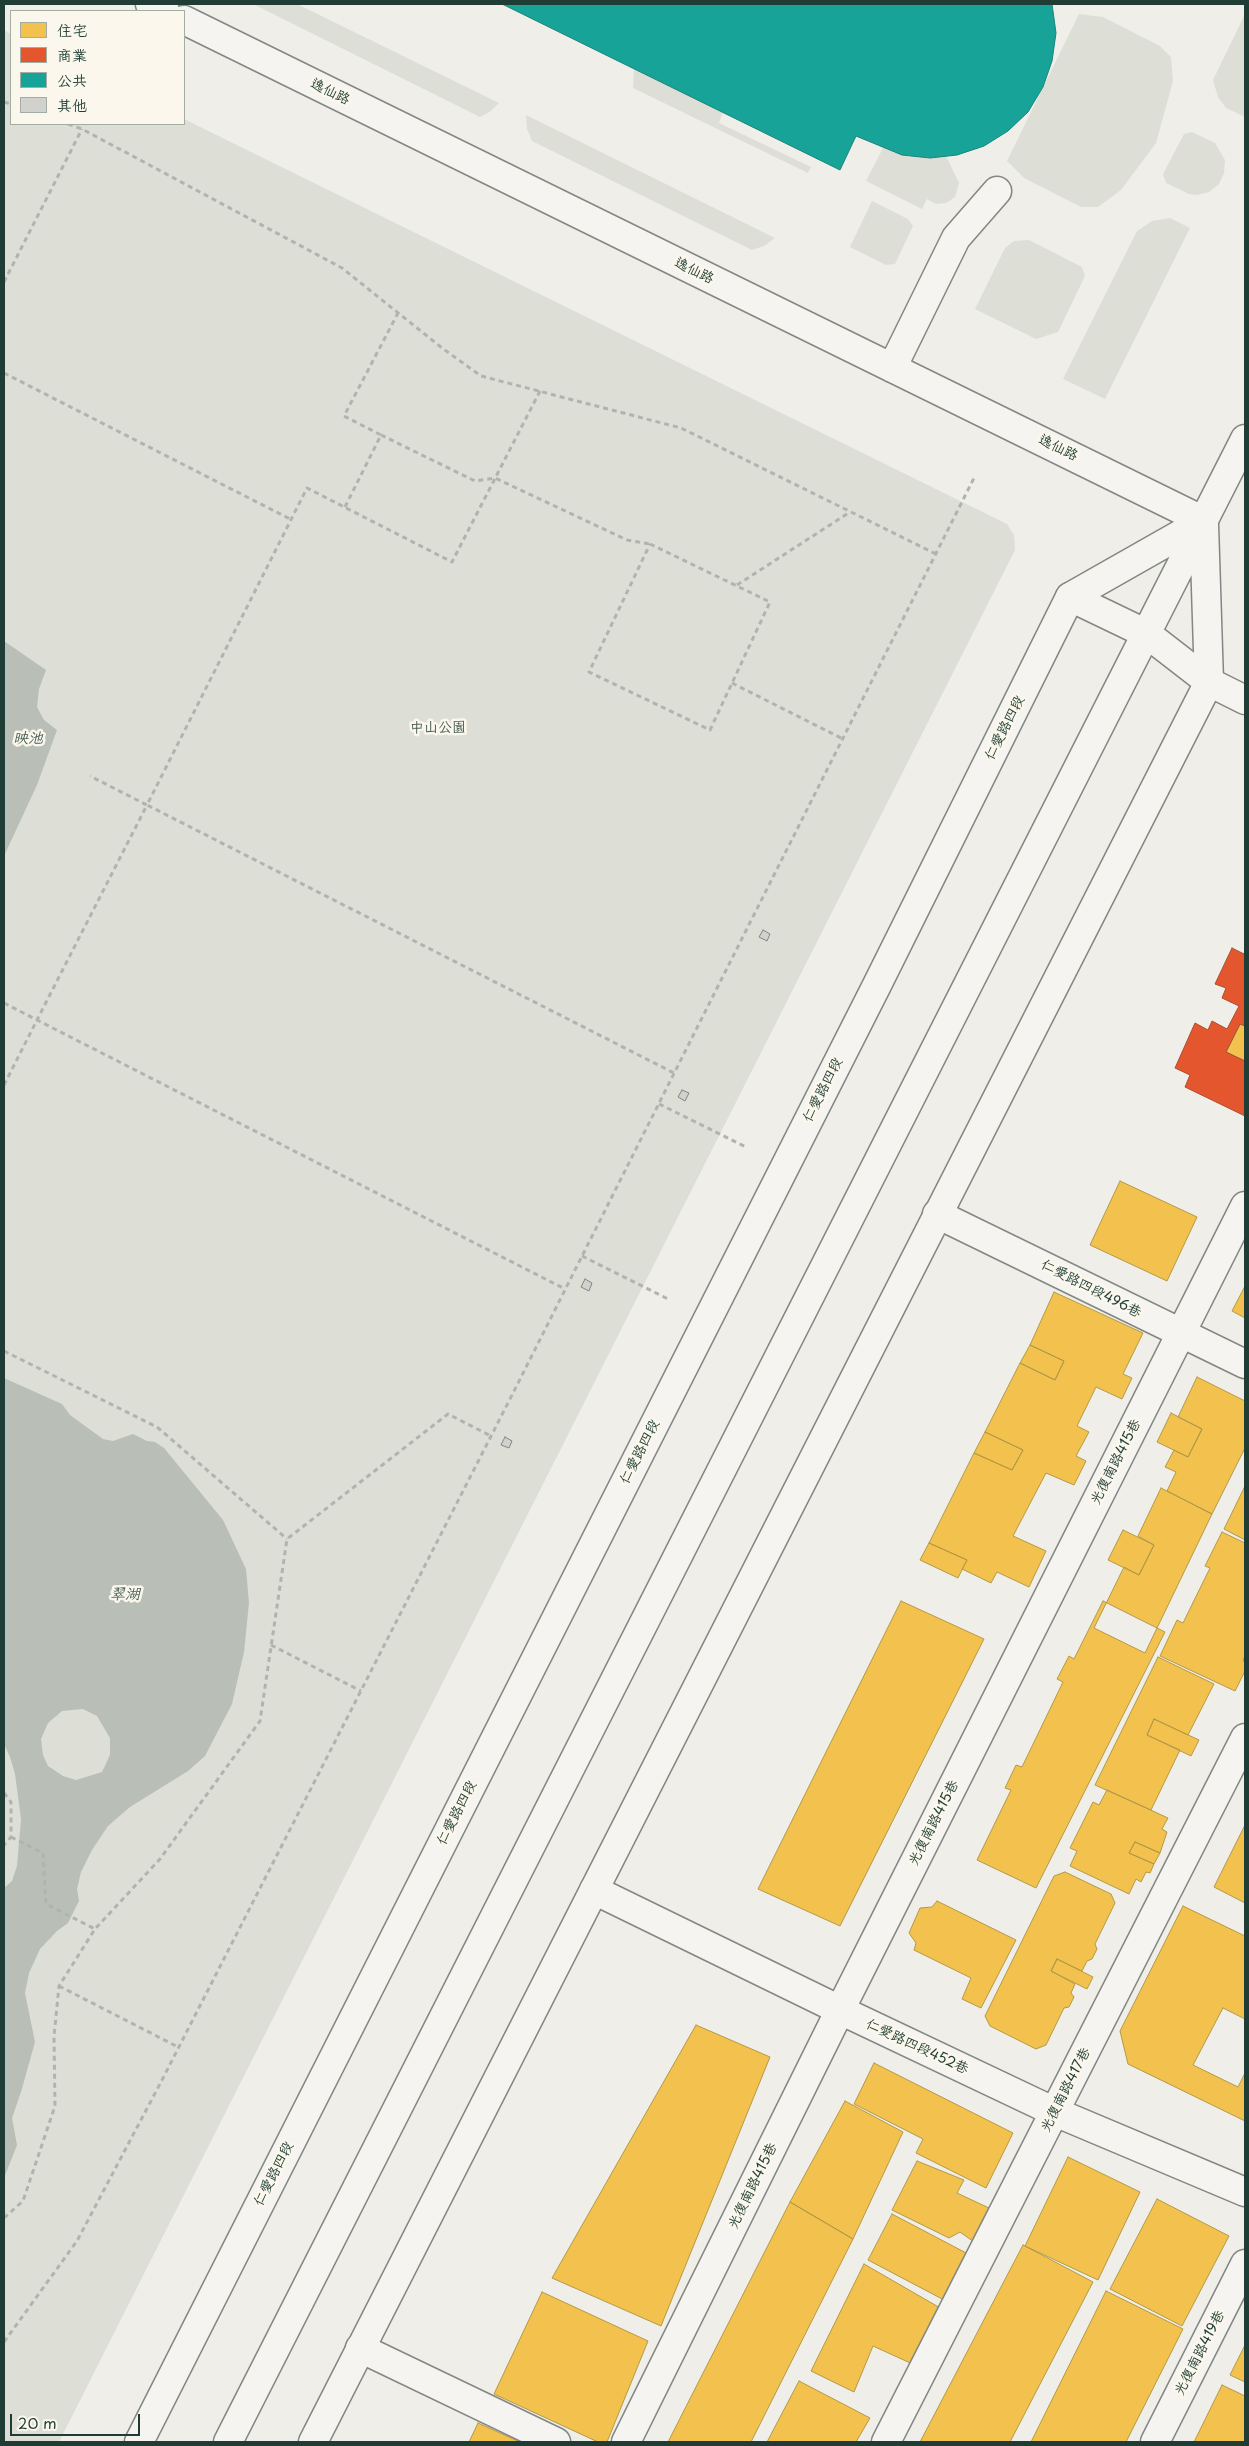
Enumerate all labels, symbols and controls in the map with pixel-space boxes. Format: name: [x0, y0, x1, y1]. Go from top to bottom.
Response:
legend: [10, 10, 185, 125]
text: 住宅: [57, 18, 87, 41]
text: 商業: [57, 43, 87, 66]
text: 公共: [57, 68, 87, 91]
street label: 逸仙路: [307, 75, 353, 109]
text: 其他: [57, 93, 87, 116]
street label: 逸仙路: [671, 254, 717, 288]
street label: 逸仙路: [1035, 431, 1081, 465]
street label: 仁愛路四段: [982, 693, 1028, 763]
park label: 中山公園: [410, 720, 466, 736]
water label: 映池: [13, 730, 43, 748]
street label: 仁愛路四段: [800, 1055, 846, 1125]
street label: 仁愛路四段496巷: [1038, 1256, 1144, 1322]
street label: 光復南路415巷: [1087, 1416, 1145, 1508]
street label: 仁愛路四段: [617, 1417, 663, 1487]
water label: 翠湖: [110, 1586, 140, 1604]
street label: 光復南路415巷: [905, 1777, 963, 1869]
street label: 仁愛路四段: [434, 1778, 480, 1848]
street label: 仁愛路四段452巷: [863, 2016, 971, 2078]
street label: 光復南路417巷: [1037, 2045, 1095, 2135]
street label: 仁愛路四段: [251, 2139, 297, 2209]
street label: 光復南路415巷: [725, 2140, 781, 2232]
street label: 光復南路419巷: [1171, 2308, 1229, 2398]
scale bar: [12, 2404, 142, 2436]
text: 20 m: [18, 2411, 57, 2434]

